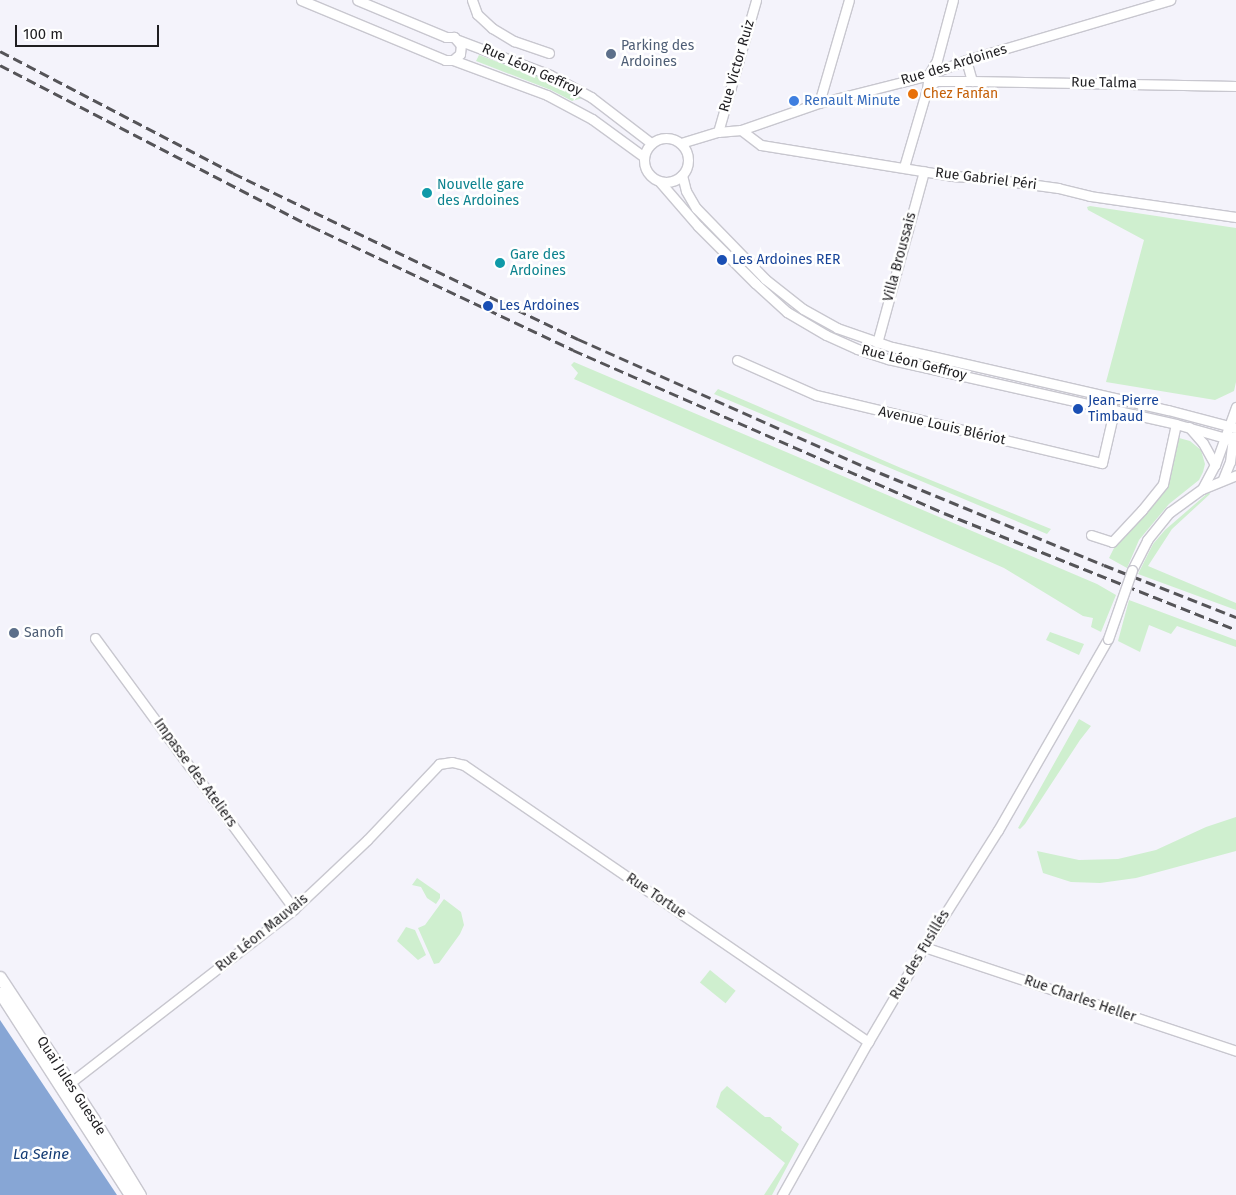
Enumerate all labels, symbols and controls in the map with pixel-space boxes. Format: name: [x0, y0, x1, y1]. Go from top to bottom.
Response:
scale bar: [18, 15, 161, 47]
street label: Rue Victor Ruiz: [716, 18, 758, 114]
text: 100 m: [23, 25, 63, 43]
place label: Parking des Ardoines: [621, 38, 694, 70]
street label: Rue Léon Geffroy: [479, 40, 585, 100]
street label: Rue des Ardoines: [899, 41, 1009, 89]
marker: Parking des Ardoines: [605, 48, 617, 60]
street label: Rue Talma: [1071, 74, 1137, 92]
place label: Chez Fanfan: [923, 86, 998, 102]
marker: Chez Fanfan: [907, 88, 919, 100]
place label: Renault Minute: [804, 93, 900, 109]
marker: Renault Minute: [788, 95, 800, 107]
street label: Rue Gabriel Péri: [934, 164, 1038, 194]
place label: Nouvelle gare des Ardoines: [437, 177, 524, 210]
marker: Nouvelle gare des Ardoines: [421, 187, 433, 199]
street label: Villa Broussais: [880, 210, 920, 304]
place label: Gare des Ardoines: [510, 247, 566, 280]
place label: Les Ardoines RER: [732, 252, 841, 268]
marker: Les Ardoines RER: [716, 254, 728, 266]
marker: Gare des Ardoines: [494, 257, 506, 269]
place label: Les Ardoines: [499, 298, 579, 314]
marker: Les Ardoines: [481, 299, 495, 313]
street label: Rue Léon Geffroy: [860, 342, 968, 384]
place label: Jean-Pierre Timbaud: [1088, 393, 1159, 426]
street label: Avenue Louis Blériot: [877, 403, 1007, 449]
marker: Jean-Pierre Timbaud: [1072, 403, 1084, 415]
place label: Sanofi: [24, 625, 64, 641]
marker: Sanofi: [8, 627, 20, 639]
street label: Impasse des Ateliers: [150, 715, 240, 831]
street label: Rue Tortue: [623, 870, 689, 922]
street label: Rue Léon Mauvais: [213, 891, 311, 975]
street label: Rue des Fusillés: [887, 907, 953, 1003]
street label: Rue Charles Heller: [1022, 972, 1138, 1026]
street label: Quai Jules Guesde: [33, 1033, 109, 1139]
water label: La Seine: [13, 1146, 69, 1164]

